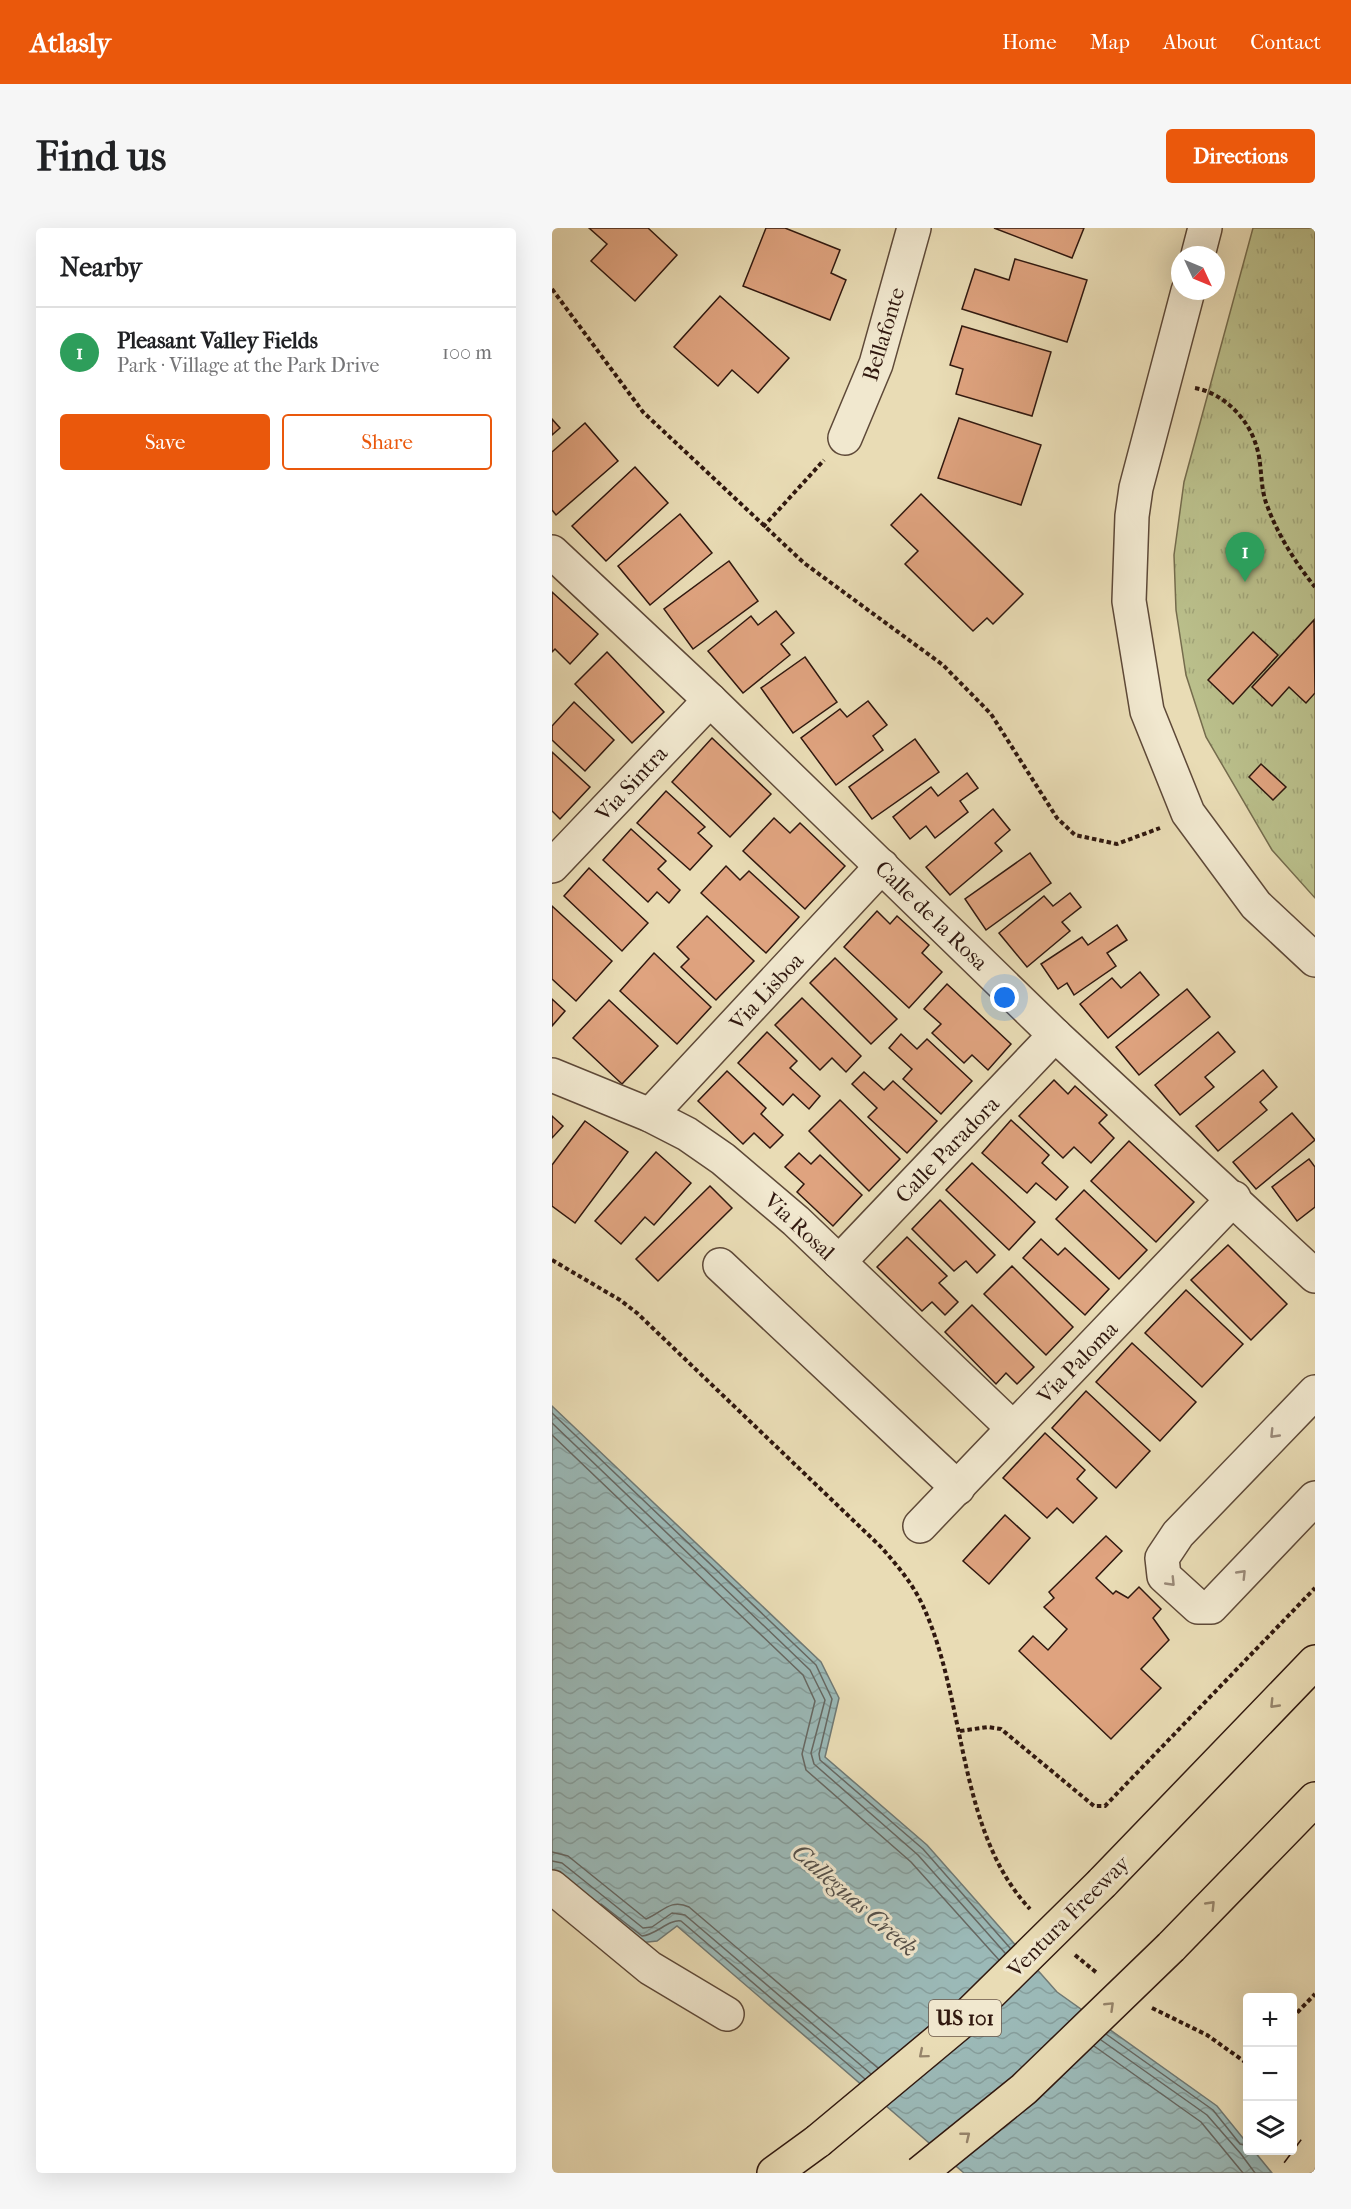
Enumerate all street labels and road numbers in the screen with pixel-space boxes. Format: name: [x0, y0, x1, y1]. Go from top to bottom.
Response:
street label: Bellafonte: [857, 284, 911, 384]
street label: Via Sintra: [590, 740, 674, 827]
street label: Calle de la Rosa: [870, 856, 994, 976]
street label: Via Lisboa: [724, 947, 810, 1037]
street label: Calle Paradora: [890, 1090, 1006, 1208]
street label: Via Rosal: [758, 1187, 840, 1266]
street label: Via Paloma: [1031, 1316, 1124, 1410]
street label: Ventura Freeway: [1002, 1850, 1136, 1984]
road number: US 101: [929, 2000, 1001, 2036]

